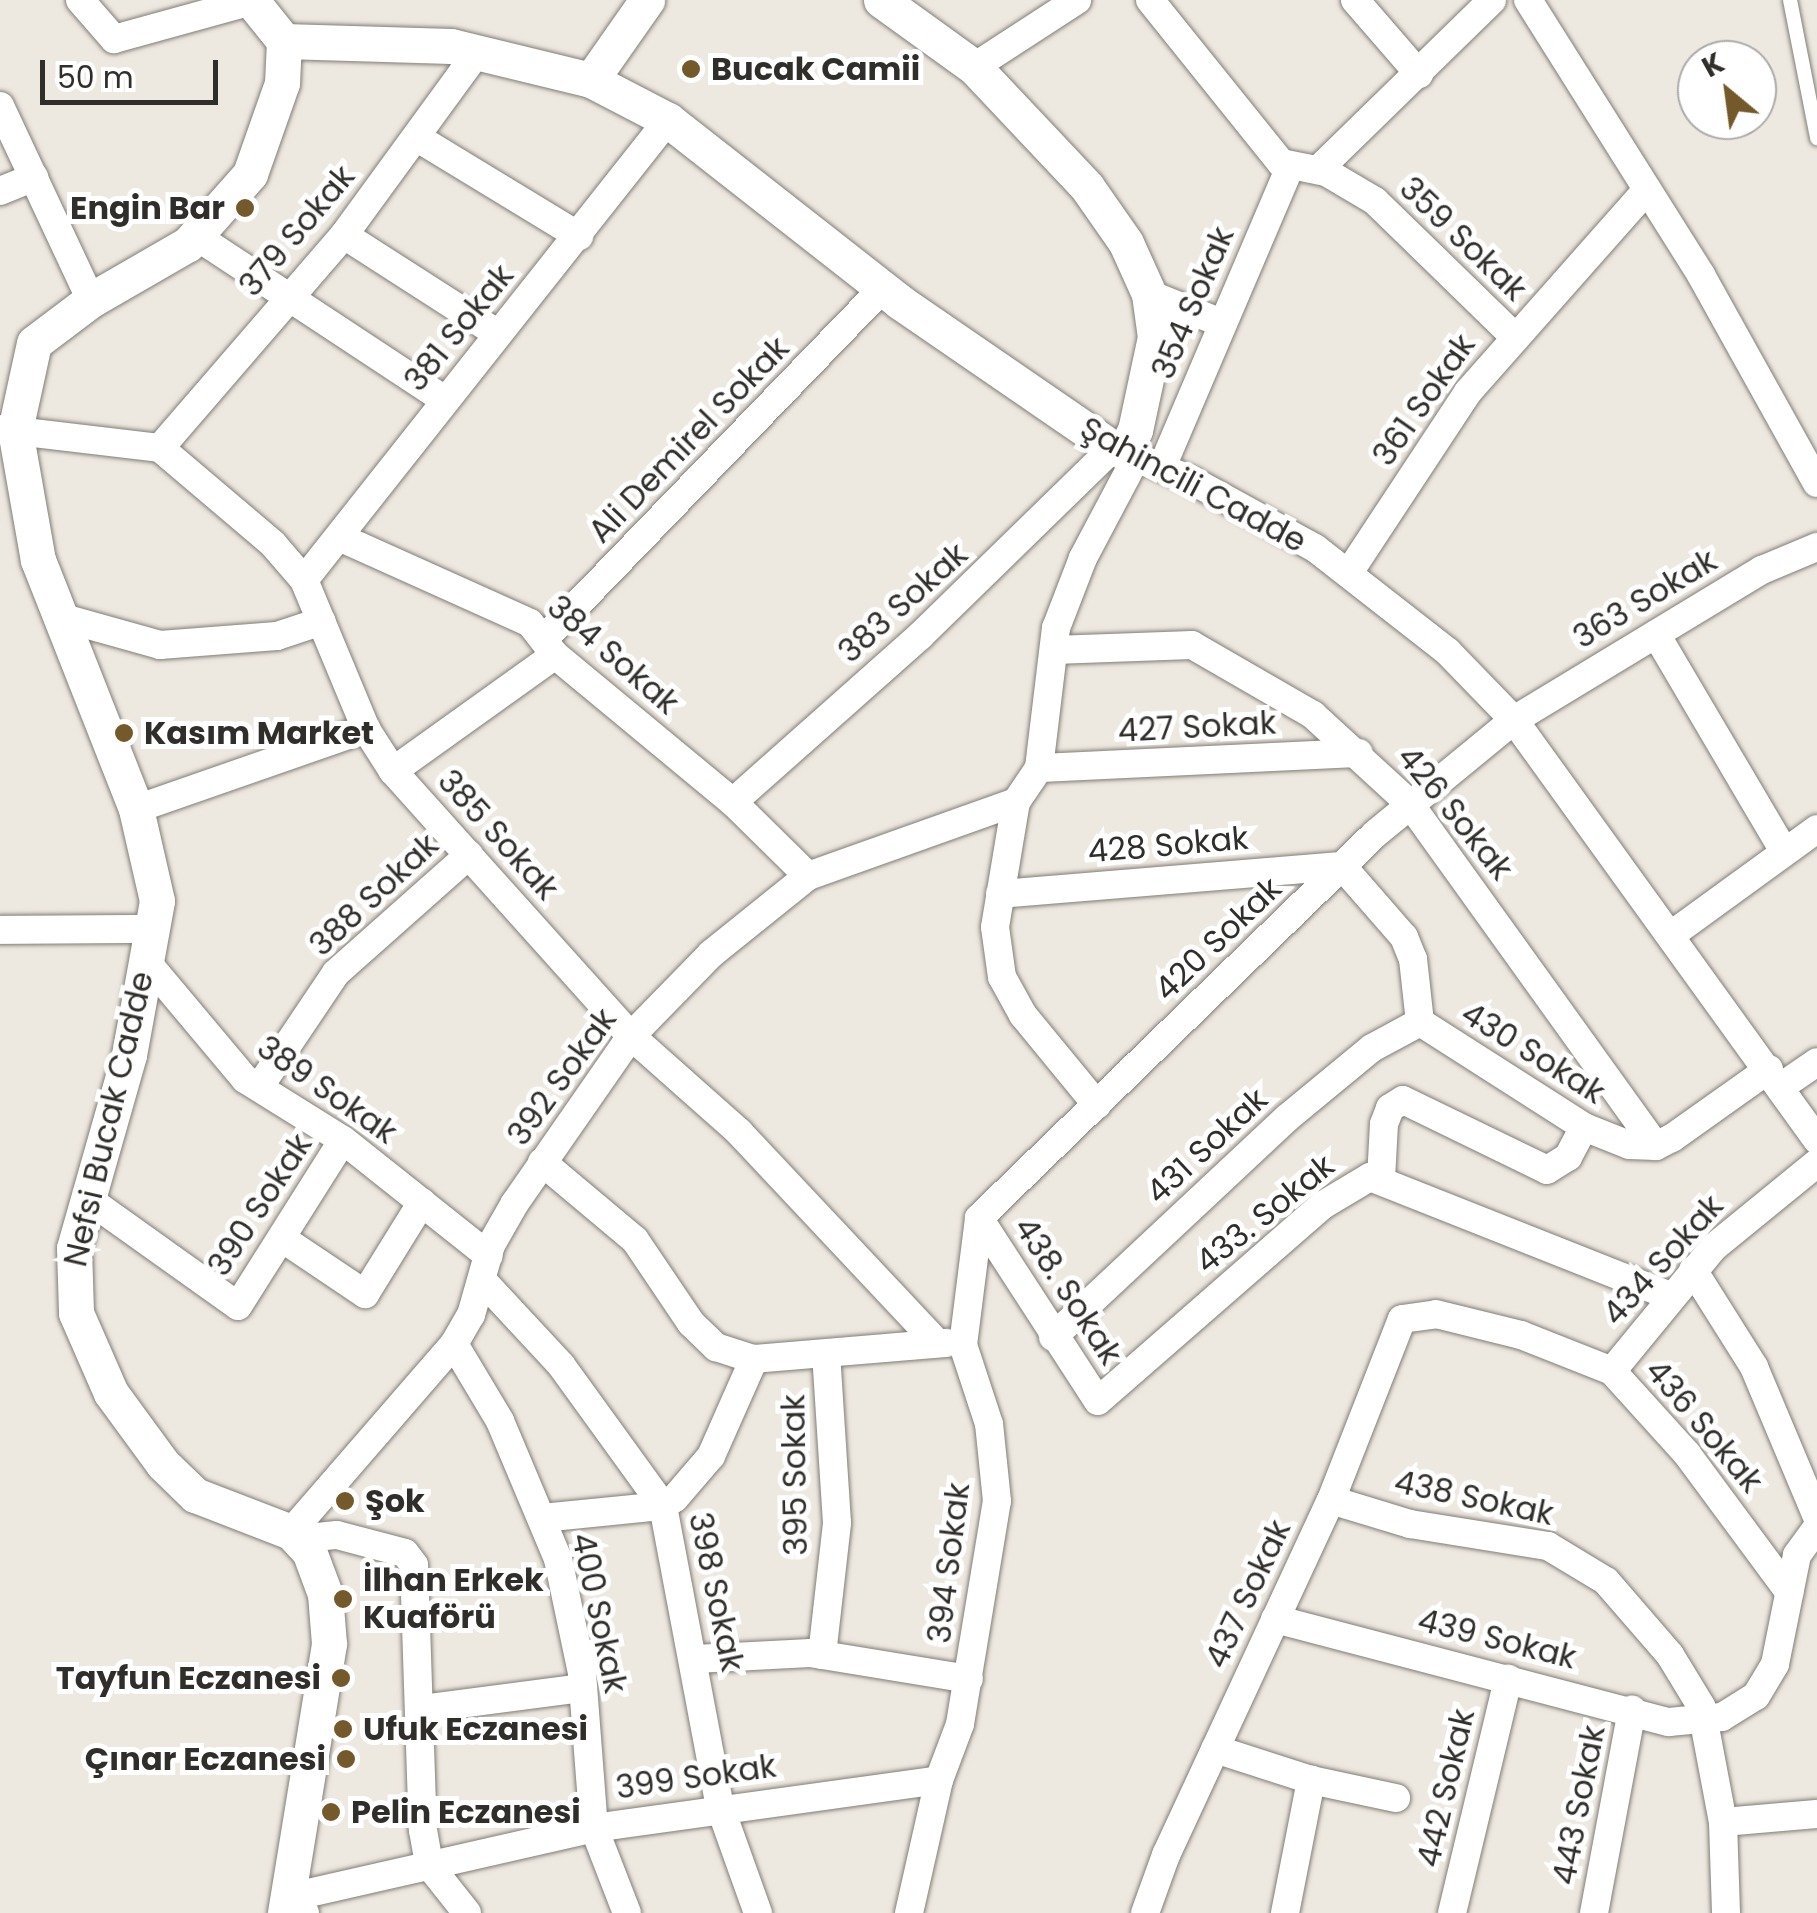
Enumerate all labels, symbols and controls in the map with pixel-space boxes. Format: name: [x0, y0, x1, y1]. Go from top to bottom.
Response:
scale bar: [45, 40, 222, 102]
north arrow: [1677, 40, 1777, 140]
text: K: [1695, 43, 1731, 87]
place label: Bucak Camii: [711, 50, 920, 88]
text: 50 m: [57, 56, 134, 99]
marker: Bucak Camii: [680, 58, 702, 80]
street label: 379 Sokak: [231, 158, 363, 304]
street label: 359 Sokak: [1392, 169, 1534, 309]
place label: Engin Bar: [70, 189, 225, 227]
marker: Engin Bar: [234, 197, 256, 219]
street label: 354 Sokak: [1144, 221, 1242, 385]
street label: 381 Sokak: [396, 257, 522, 399]
street label: 361 Sokak: [1365, 327, 1483, 473]
street label: Ali Demirel Sokak: [581, 329, 797, 551]
street label: Şahincili Cadde: [1073, 409, 1313, 561]
street label: 383 Sokak: [831, 535, 975, 671]
street label: 363 Sokak: [1566, 541, 1724, 657]
street label: 384 Sokak: [539, 588, 687, 722]
street label: 427 Sokak: [1117, 704, 1277, 750]
place label: Kasım Market: [144, 714, 374, 752]
marker: Kasım Market: [113, 722, 135, 744]
street label: 426 Sokak: [1389, 738, 1521, 888]
street label: 385 Sokak: [430, 762, 566, 908]
street label: 428 Sokak: [1086, 819, 1250, 871]
street label: 388 Sokak: [302, 826, 446, 964]
street label: 420 Sokak: [1147, 869, 1289, 1009]
street label: Nefsi Bucak Cadde: [56, 968, 162, 1270]
street label: 430 Sokak: [1454, 994, 1612, 1112]
street label: 392 Sokak: [500, 1001, 624, 1153]
street label: 389 Sokak: [250, 1028, 404, 1152]
street label: 431 Sokak: [1138, 1080, 1276, 1212]
street label: 390 Sokak: [200, 1127, 320, 1283]
street label: 433. Sokak: [1188, 1147, 1342, 1281]
street label: 434 Sokak: [1595, 1187, 1731, 1333]
street label: 438. Sokak: [1006, 1210, 1130, 1372]
street label: 436 Sokak: [1637, 1352, 1771, 1500]
street label: 395 Sokak: [774, 1394, 816, 1556]
street label: 438 Sokak: [1391, 1462, 1557, 1534]
street label: 394 Sokak: [920, 1480, 978, 1646]
place label: Şok: [365, 1482, 425, 1520]
marker: Şok: [334, 1490, 356, 1512]
street label: 398 Sokak: [680, 1509, 752, 1675]
street label: 437 Sokak: [1197, 1514, 1299, 1674]
street label: 400 Sokak: [563, 1529, 635, 1697]
place label: İlhan Erkek Kuaförü: [363, 1562, 544, 1637]
marker: İlhan Erkek Kuaförü: [332, 1588, 354, 1610]
street label: 439 Sokak: [1414, 1601, 1580, 1677]
place label: Tayfun Eczanesi: [56, 1659, 321, 1697]
marker: Tayfun Eczanesi: [330, 1667, 352, 1689]
street label: 442 Sokak: [1409, 1705, 1483, 1871]
place label: Ufuk Eczanesi: [363, 1710, 588, 1748]
marker: Ufuk Eczanesi: [332, 1718, 354, 1740]
street label: 443 Sokak: [1545, 1722, 1613, 1888]
place label: Çınar Eczanesi: [85, 1740, 326, 1778]
street label: 399 Sokak: [613, 1747, 779, 1807]
marker: Çınar Eczanesi: [335, 1748, 357, 1770]
place label: Pelin Eczanesi: [351, 1793, 581, 1831]
marker: Pelin Eczanesi: [320, 1801, 342, 1823]

